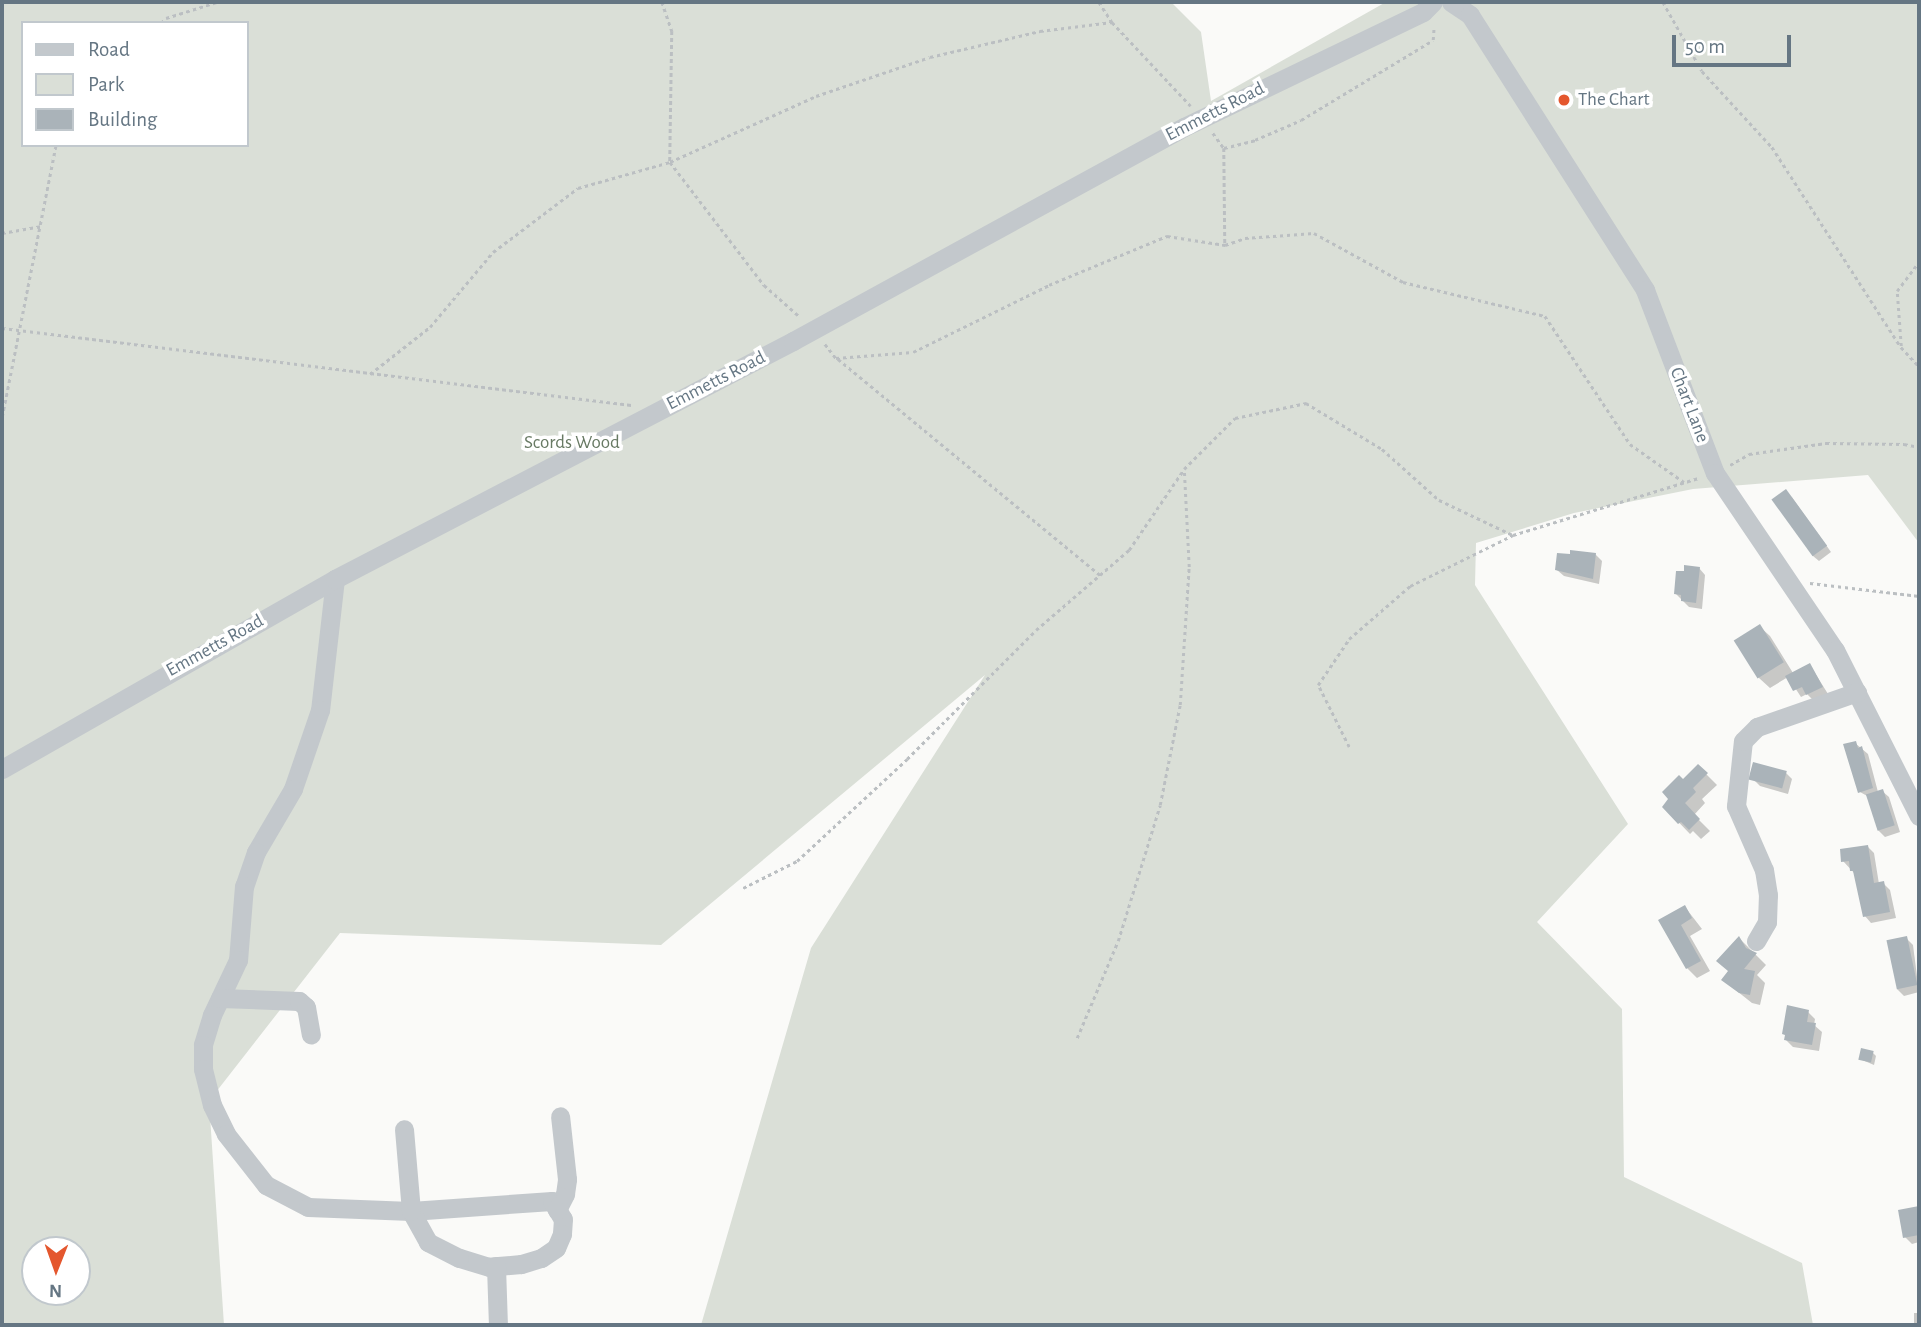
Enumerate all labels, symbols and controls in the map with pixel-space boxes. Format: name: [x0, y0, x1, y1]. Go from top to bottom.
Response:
legend: [21, 21, 248, 147]
scale bar: [1676, 21, 1795, 65]
text: 50 m: [1685, 36, 1725, 57]
text: Road: [88, 39, 130, 60]
text: Park: [88, 74, 124, 95]
street label: Emmetts Road: [1162, 77, 1268, 147]
place label: The Chart: [1578, 89, 1649, 111]
marker: The Chart: [1556, 92, 1572, 108]
text: Building: [88, 109, 157, 130]
street label: Emmetts Road: [663, 346, 769, 416]
street label: Chart Lane: [1664, 364, 1714, 446]
park label: Scords Wood: [524, 432, 620, 454]
street label: Emmetts Road: [162, 610, 268, 682]
north arrow: [21, 1236, 91, 1306]
text: N: [49, 1281, 62, 1300]

